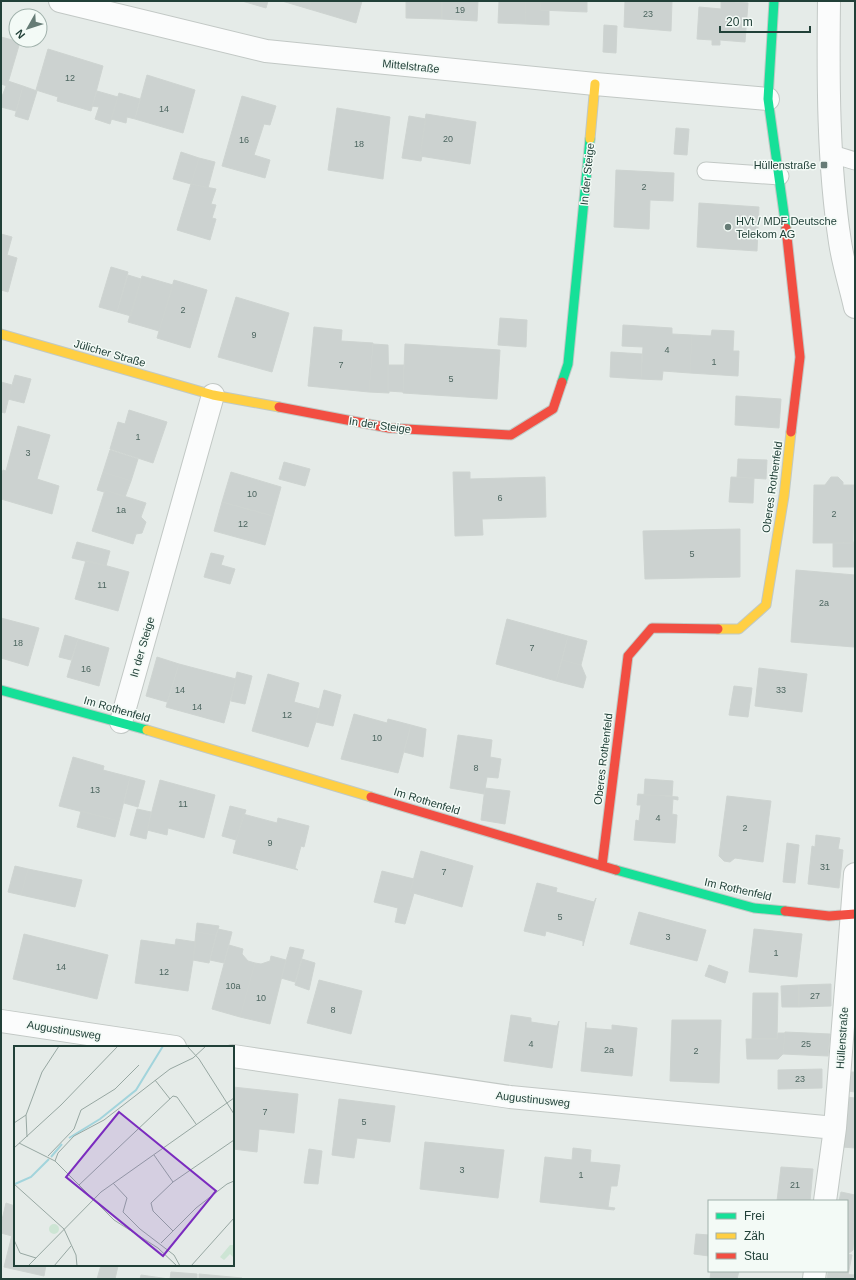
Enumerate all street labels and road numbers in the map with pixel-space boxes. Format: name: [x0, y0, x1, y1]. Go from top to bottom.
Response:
street label: Mittelstraße: [382, 57, 440, 75]
street label: In der Steige: [578, 142, 596, 206]
street label: Jülicher Straße: [73, 337, 147, 369]
street label: In der Steige: [348, 415, 412, 435]
street label: Oberes Rothenfeld: [760, 440, 784, 534]
street label: In der Steige: [128, 615, 156, 679]
street label: Im Rothenfeld: [82, 694, 152, 724]
street label: Oberes Rothenfeld: [591, 712, 615, 806]
street label: Im Rothenfeld: [392, 785, 462, 817]
street label: Im Rothenfeld: [703, 875, 773, 903]
street label: Hüllenstraße: [834, 1006, 850, 1070]
street label: Augustinusweg: [26, 1018, 102, 1042]
street label: Augustinusweg: [495, 1089, 571, 1109]

